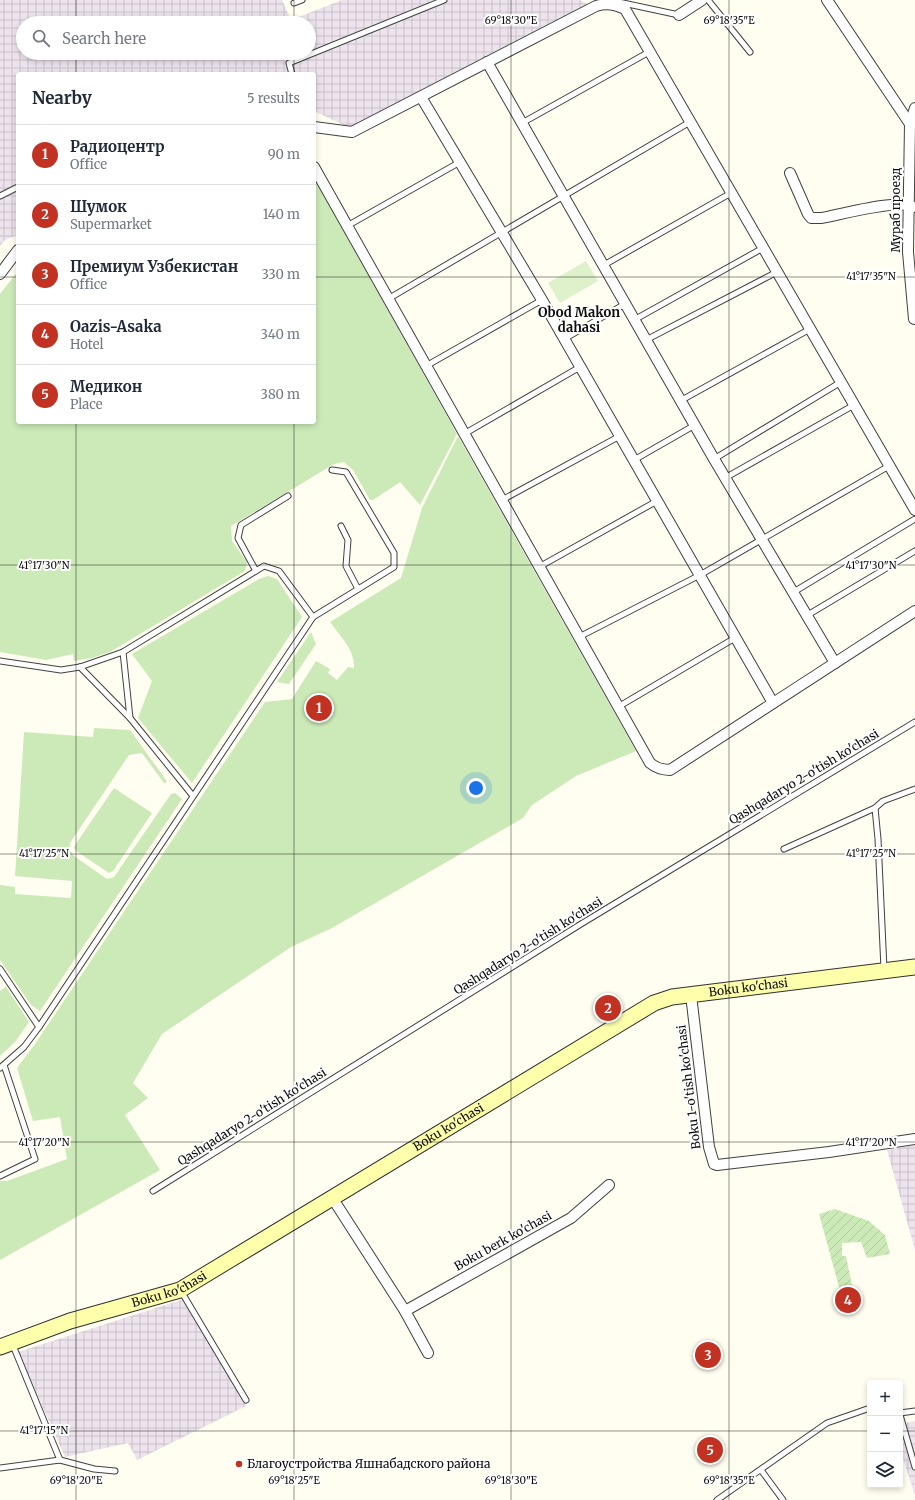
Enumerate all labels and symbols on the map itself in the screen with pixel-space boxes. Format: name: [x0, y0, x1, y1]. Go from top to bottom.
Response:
text: 69°18'30"E: [485, 14, 538, 27]
text: 69°18'35"E: [703, 14, 755, 27]
street label: Мураб проезд: [888, 167, 903, 253]
text: 41°17'35"N: [846, 270, 896, 283]
district label: Obod Makon dahasi: [538, 304, 620, 336]
text: 41°17'30"N: [19, 559, 70, 572]
text: 41°17'30"N: [846, 559, 897, 572]
pin: 1: [306, 693, 332, 723]
street label: Qashqadaryo 2-o'tish ko'chasi: [726, 726, 882, 827]
your location: [466, 778, 486, 798]
text: 41°17'25"N: [19, 847, 69, 860]
text: 41°17'25"N: [846, 847, 896, 860]
street label: Qashqadaryo 2-o'tish ko'chasi: [451, 893, 605, 998]
street label: Boku ko'chasi: [708, 975, 789, 999]
pin: 2: [595, 993, 621, 1023]
street label: Boku 1-o'tish ko'chasi: [673, 1024, 704, 1150]
street label: Qashqadaryo 2-o'tish ko'chasi: [175, 1064, 329, 1169]
street label: Boku ko'chasi: [410, 1100, 486, 1154]
text: 41°17'20"N: [18, 1136, 70, 1149]
text: 41°17'20"N: [845, 1136, 897, 1149]
street label: Boku berk ko'chasi: [451, 1208, 554, 1274]
street label: Boku ko'chasi: [130, 1268, 209, 1310]
pin: 4: [835, 1285, 861, 1315]
pin: 3: [695, 1340, 721, 1370]
text: 41°17'15"N: [20, 1424, 69, 1437]
pin: 5: [697, 1435, 723, 1465]
place label: Благоустройства Яшнабадского района: [247, 1456, 491, 1471]
marker: Благоустройства Яшнабадского района: [234, 1459, 244, 1469]
text: 69°18'20"E: [50, 1474, 103, 1487]
text: 69°18'25"E: [268, 1474, 320, 1487]
text: 69°18'30"E: [485, 1474, 538, 1487]
text: 69°18'35"E: [703, 1474, 755, 1487]

